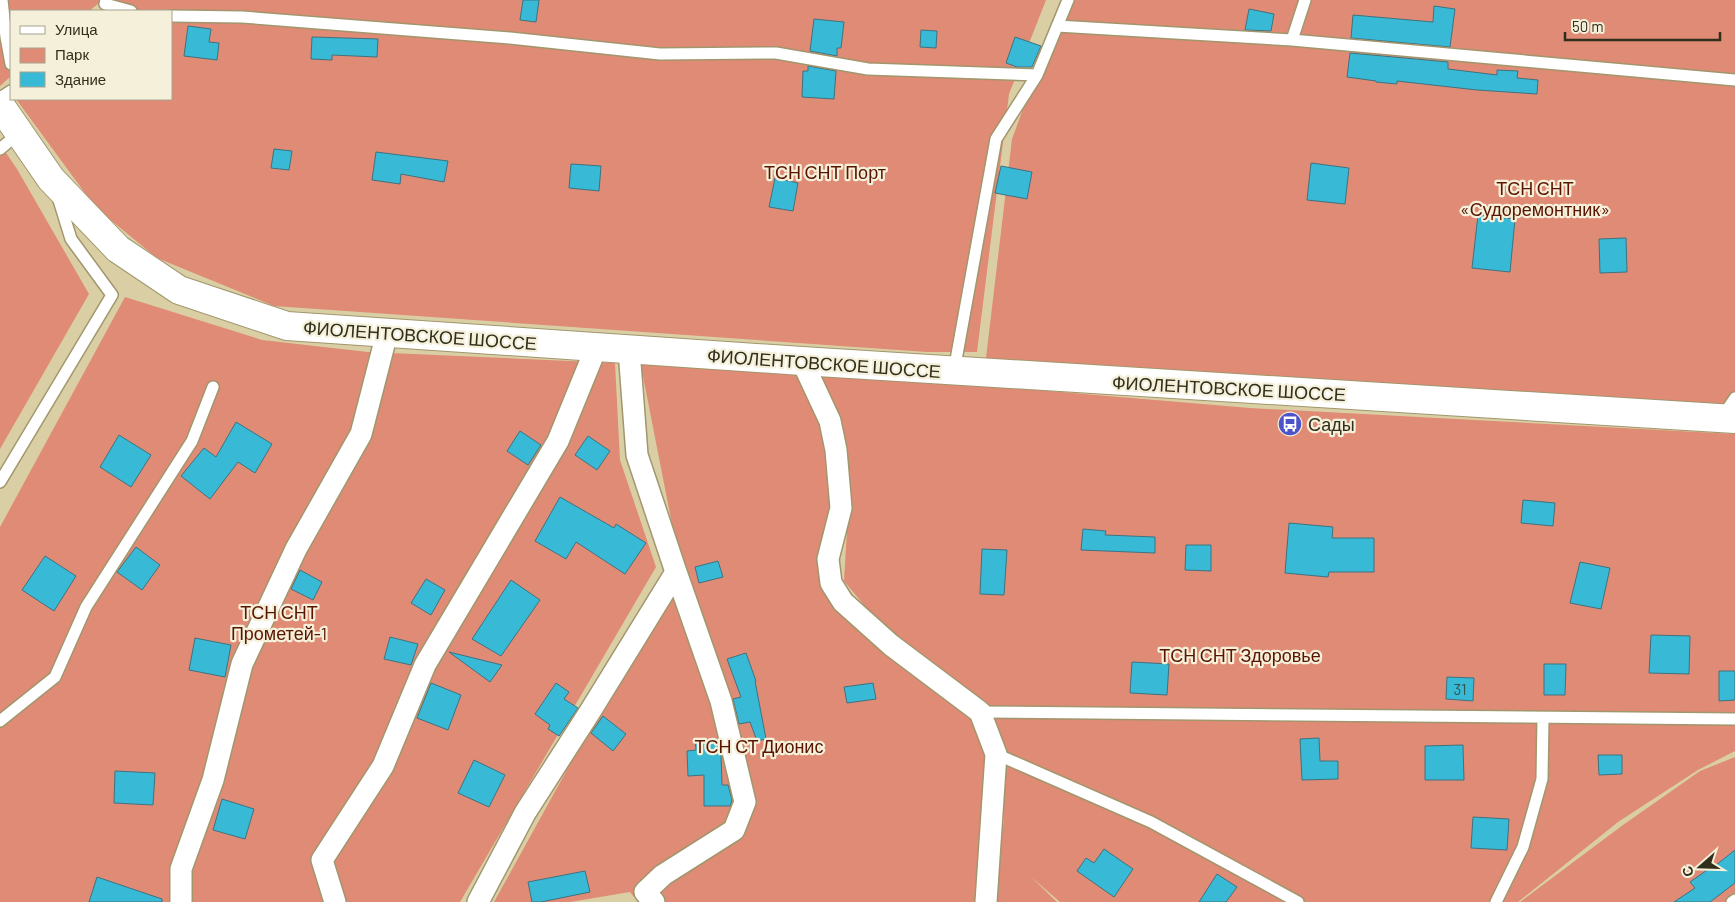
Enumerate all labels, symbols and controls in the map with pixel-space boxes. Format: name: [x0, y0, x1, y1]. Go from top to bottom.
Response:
legend: [10, 10, 172, 100]
scale bar: [1565, 10, 1720, 42]
text: 50 m: [1572, 17, 1604, 35]
text: Улица: [55, 20, 98, 38]
text: Парк: [55, 45, 89, 63]
text: Здание: [55, 70, 106, 88]
park label: ТСН СНТ Порт: [764, 161, 886, 183]
park label: ТСН СНТ «Судоремонтник»: [1460, 177, 1610, 220]
street label: ФИОЛЕНТОВСКОЕ ШОССЕ: [302, 316, 538, 354]
street label: ФИОЛЕНТОВСКОЕ ШОССЕ: [706, 344, 942, 382]
street label: ФИОЛЕНТОВСКОЕ ШОССЕ: [1111, 371, 1347, 405]
bus stop icon: Сады: [1277, 411, 1303, 437]
place label: Сады: [1308, 413, 1355, 435]
park label: ТСН СНТ Прометей-1: [231, 601, 327, 644]
park label: ТСН СНТ Здоровье: [1159, 644, 1321, 666]
house number: 31: [1454, 680, 1466, 698]
park label: ТСН СТ Дионис: [695, 735, 823, 757]
north arrow: [1675, 842, 1725, 892]
text: С: [1678, 864, 1697, 879]

